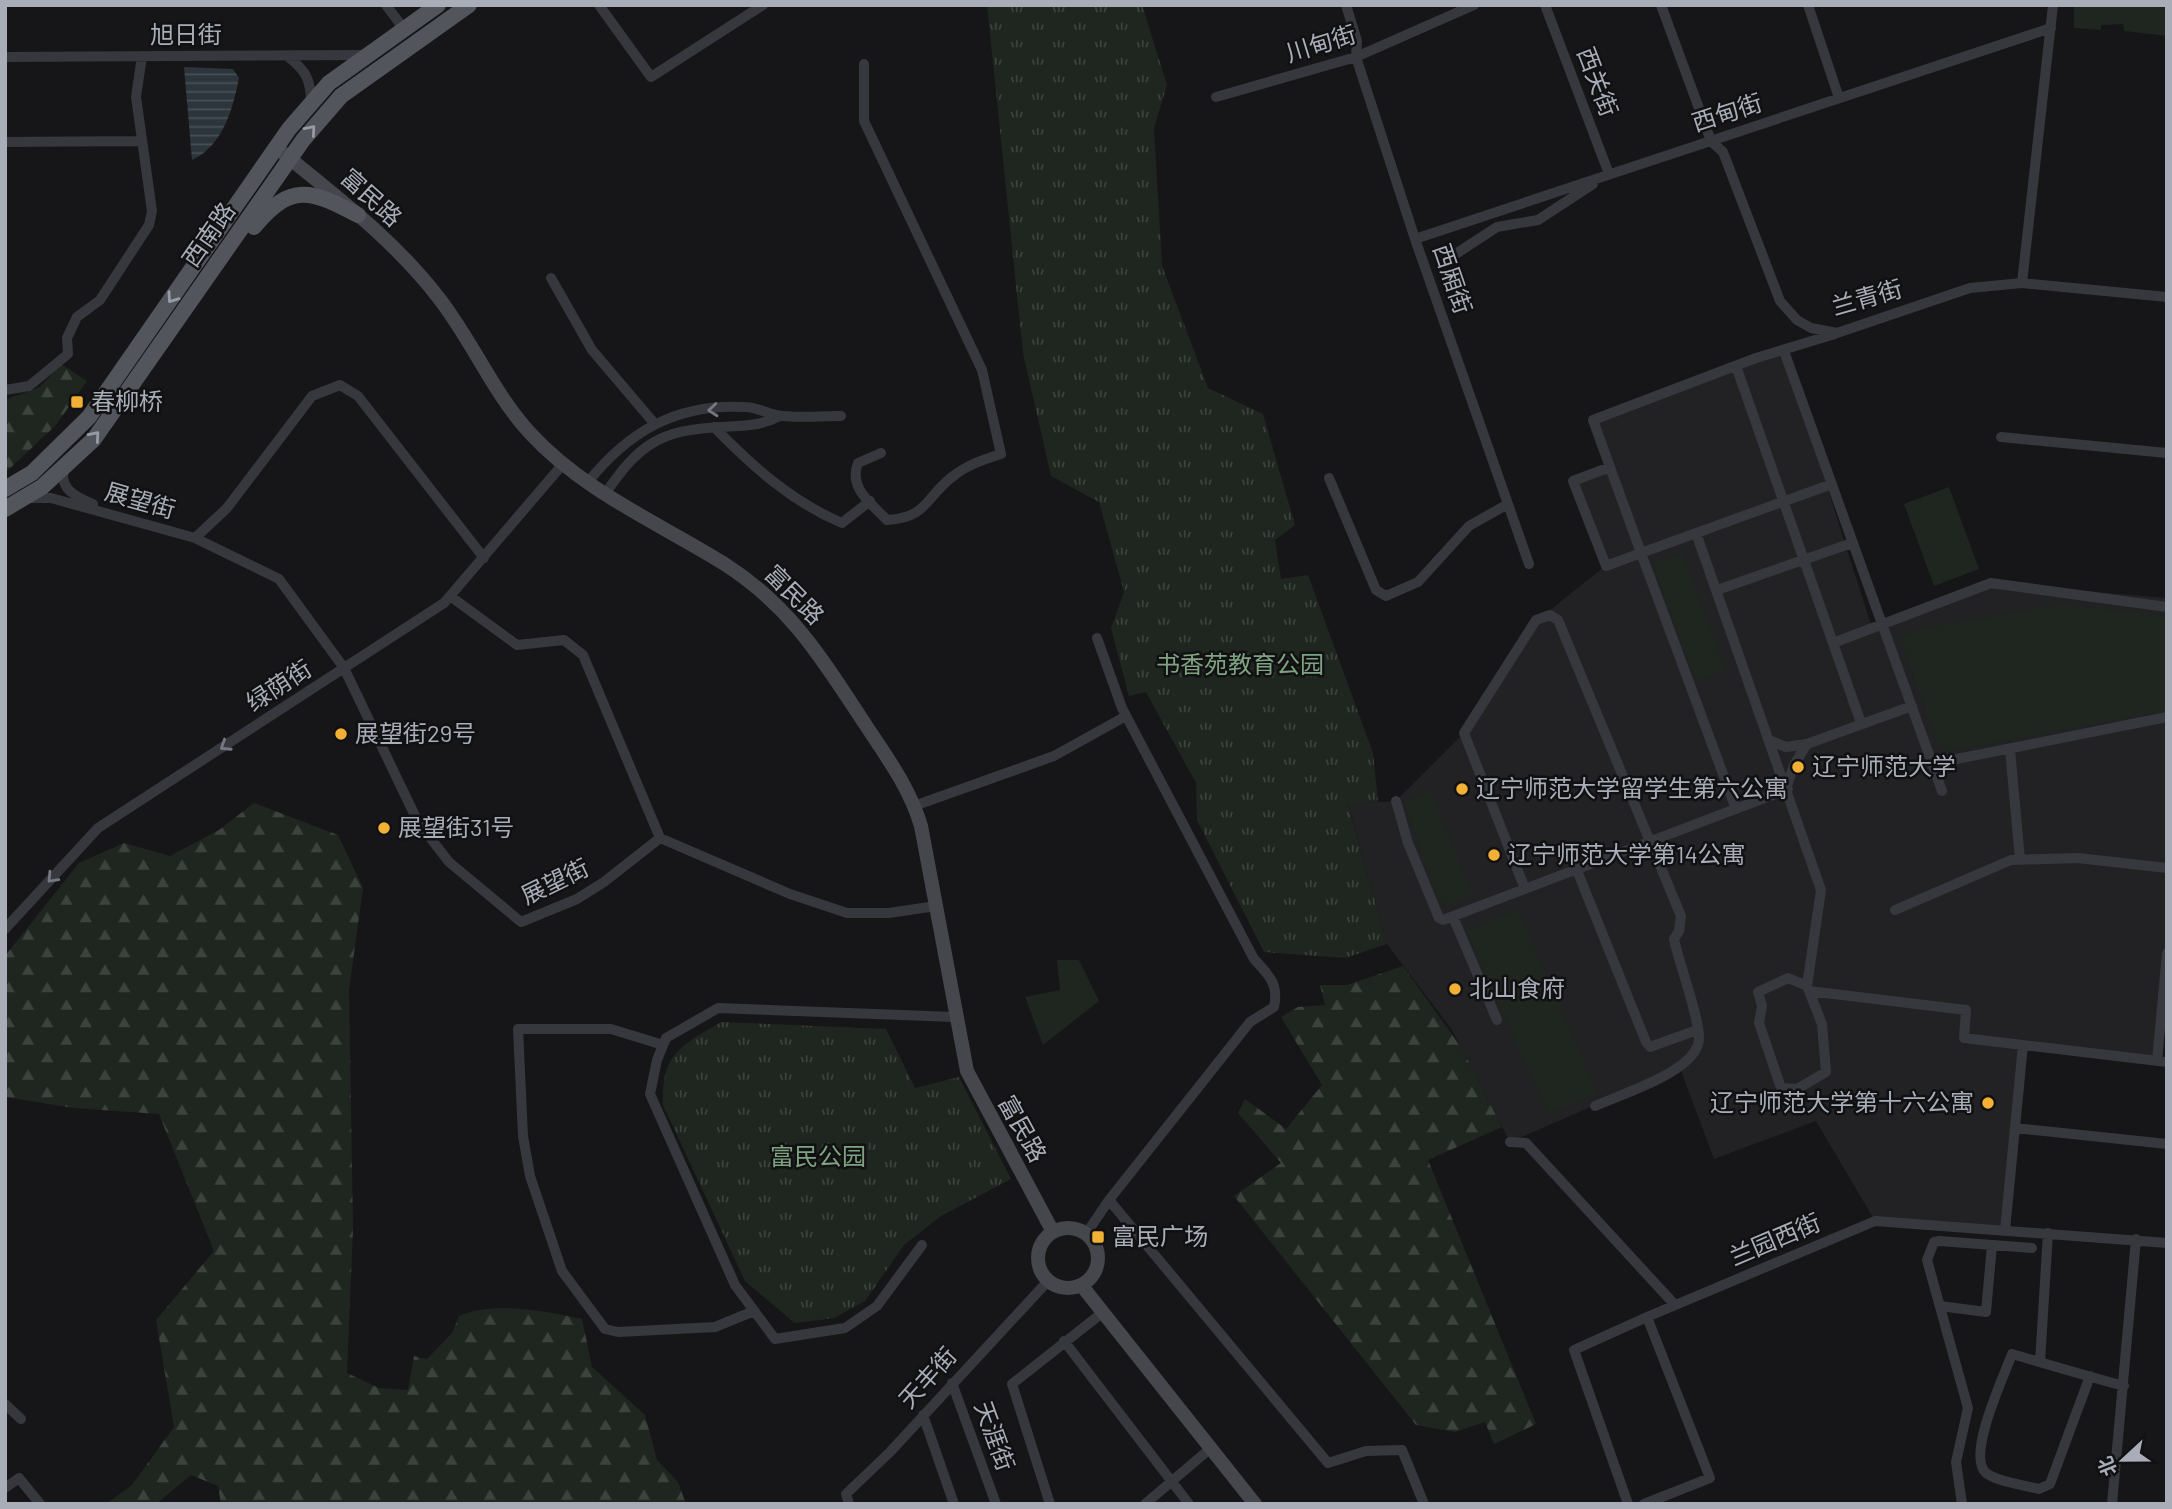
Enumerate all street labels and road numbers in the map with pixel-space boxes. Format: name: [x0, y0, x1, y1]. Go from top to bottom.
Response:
street label: 川甸街: [1282, 18, 1359, 67]
street label: 旭日街: [150, 19, 222, 48]
street label: 西关街: [1572, 43, 1625, 120]
street label: 西甸街: [1688, 87, 1765, 136]
street label: 富民路: [336, 162, 408, 232]
street label: 西南路: [175, 196, 240, 272]
street label: 西厢街: [1428, 240, 1479, 317]
street label: 兰青街: [1828, 273, 1905, 320]
street label: 展望街: [102, 476, 179, 523]
street label: 富民路: [759, 558, 831, 630]
street label: 绿荫街: [240, 653, 316, 717]
street label: 展望街: [516, 852, 593, 909]
street label: 富民路: [993, 1090, 1053, 1167]
street label: 兰园西街: [1725, 1207, 1824, 1271]
street label: 天丰街: [892, 1341, 962, 1413]
street label: 天涯街: [969, 1397, 1021, 1474]

